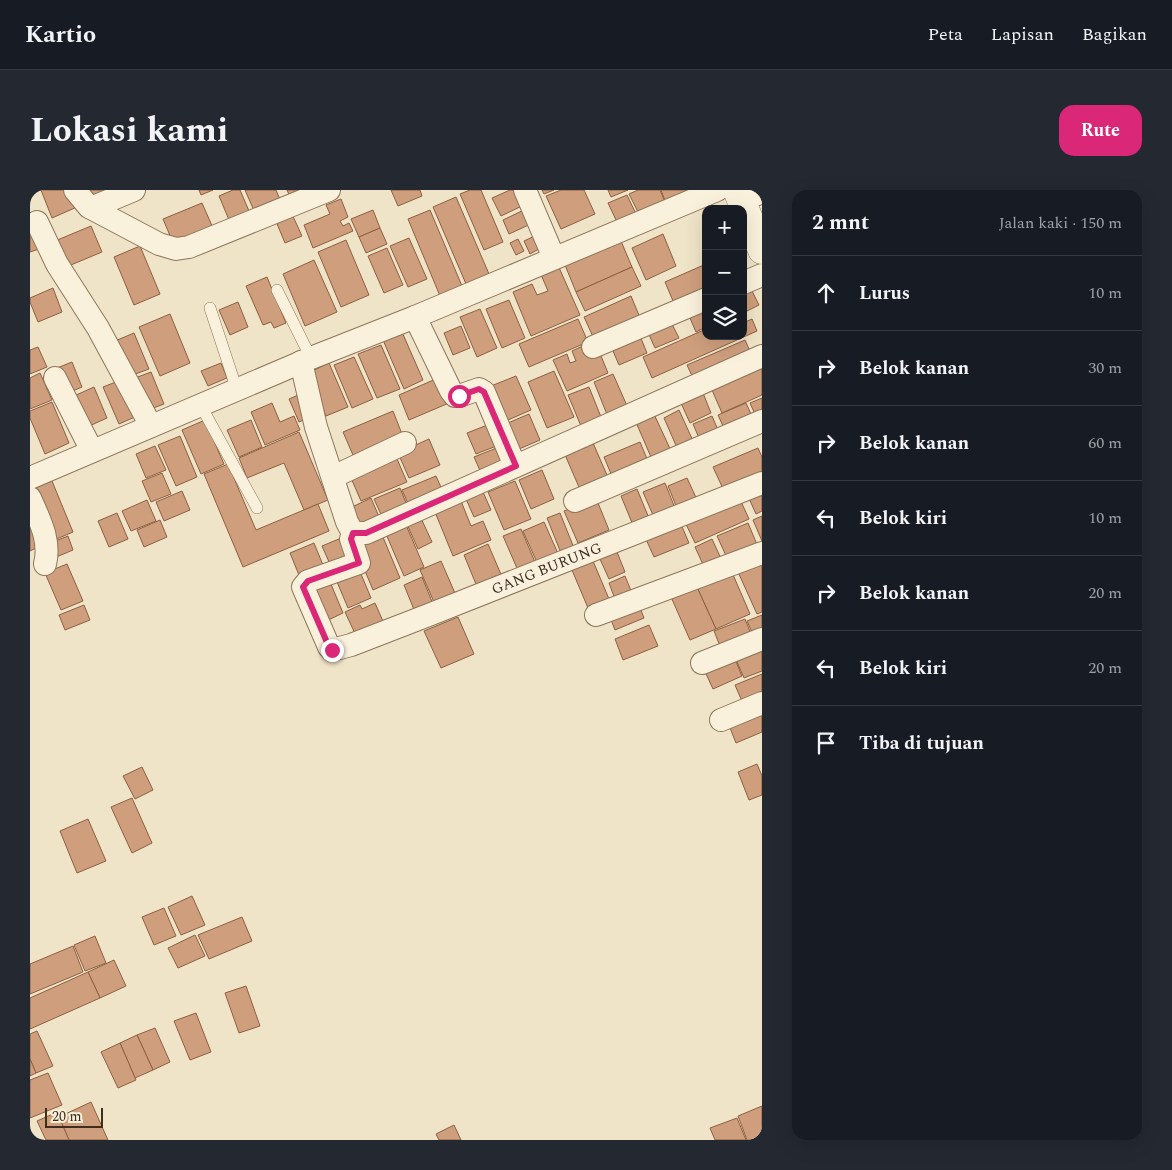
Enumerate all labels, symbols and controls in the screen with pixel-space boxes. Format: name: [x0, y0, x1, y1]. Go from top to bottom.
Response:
text: Kartio: [25, 17, 96, 53]
text: Peta: [928, 21, 963, 48]
text: Lapisan: [991, 21, 1054, 48]
text: Bagikan: [1082, 21, 1147, 48]
text: Lokasi kami: [30, 104, 229, 157]
button: Rute: [1059, 105, 1142, 156]
map controls: [702, 205, 747, 340]
button: +: [702, 205, 747, 250]
text: 2 mnt: [812, 207, 869, 239]
text: Jalan kaki · 150 m: [999, 211, 1122, 235]
button: −: [702, 250, 747, 295]
icon: ahead: [812, 279, 840, 307]
text: Lurus: [859, 279, 910, 308]
text: 10 m: [1088, 281, 1122, 305]
button: layers: [702, 295, 747, 340]
icon: right: [812, 354, 840, 382]
text: Belok kanan: [859, 354, 969, 383]
text: 30 m: [1088, 356, 1122, 380]
route start: [448, 385, 471, 408]
icon: right: [812, 429, 840, 457]
text: Belok kanan: [859, 429, 969, 458]
text: 60 m: [1088, 431, 1122, 455]
icon: left: [812, 504, 840, 532]
text: Belok kiri: [859, 504, 947, 533]
text: 10 m: [1088, 506, 1122, 530]
street label: GANG BURUNG: [488, 537, 605, 601]
icon: right: [812, 579, 840, 607]
text: Belok kanan: [859, 579, 969, 608]
text: 20 m: [1088, 581, 1122, 605]
route end: [321, 639, 344, 662]
icon: left: [812, 654, 840, 682]
text: Belok kiri: [859, 654, 947, 683]
text: 20 m: [1088, 656, 1122, 680]
icon: arrive: [812, 729, 840, 757]
text: Tiba di tujuan: [859, 729, 984, 758]
scale bar: [45, 1105, 102, 1128]
text: 20 m: [52, 1106, 82, 1127]

